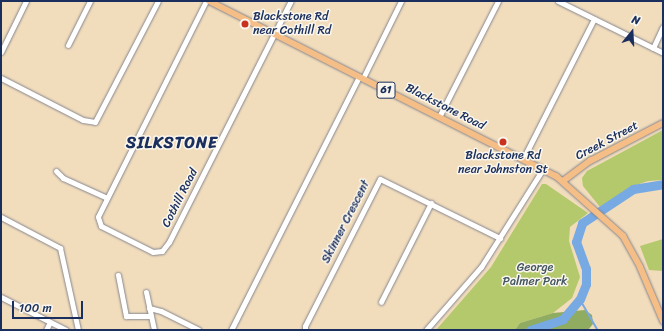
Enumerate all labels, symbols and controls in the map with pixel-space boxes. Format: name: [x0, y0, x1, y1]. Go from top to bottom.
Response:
place label: Blackstone Rd near Cothill Rd: [253, 10, 332, 38]
text: N: [629, 10, 642, 30]
north arrow: [612, 12, 652, 52]
marker: Blackstone Rd near Cothill Rd: [240, 19, 250, 29]
road number: 61: [376, 81, 396, 99]
street label: Blackstone Road: [403, 81, 487, 133]
street label: Creek Street: [573, 118, 641, 164]
district label: SILKSTONE: [126, 133, 218, 153]
marker: Blackstone Rd near Johnston St: [498, 137, 508, 147]
place label: Blackstone Rd near Johnston St: [458, 149, 548, 177]
street label: Cothill Road: [159, 166, 201, 230]
street label: Skinner Crescent: [319, 178, 373, 266]
park label: George Palmer Park: [503, 261, 567, 289]
scale bar: [14, 293, 85, 319]
text: 100 m: [19, 297, 52, 319]

